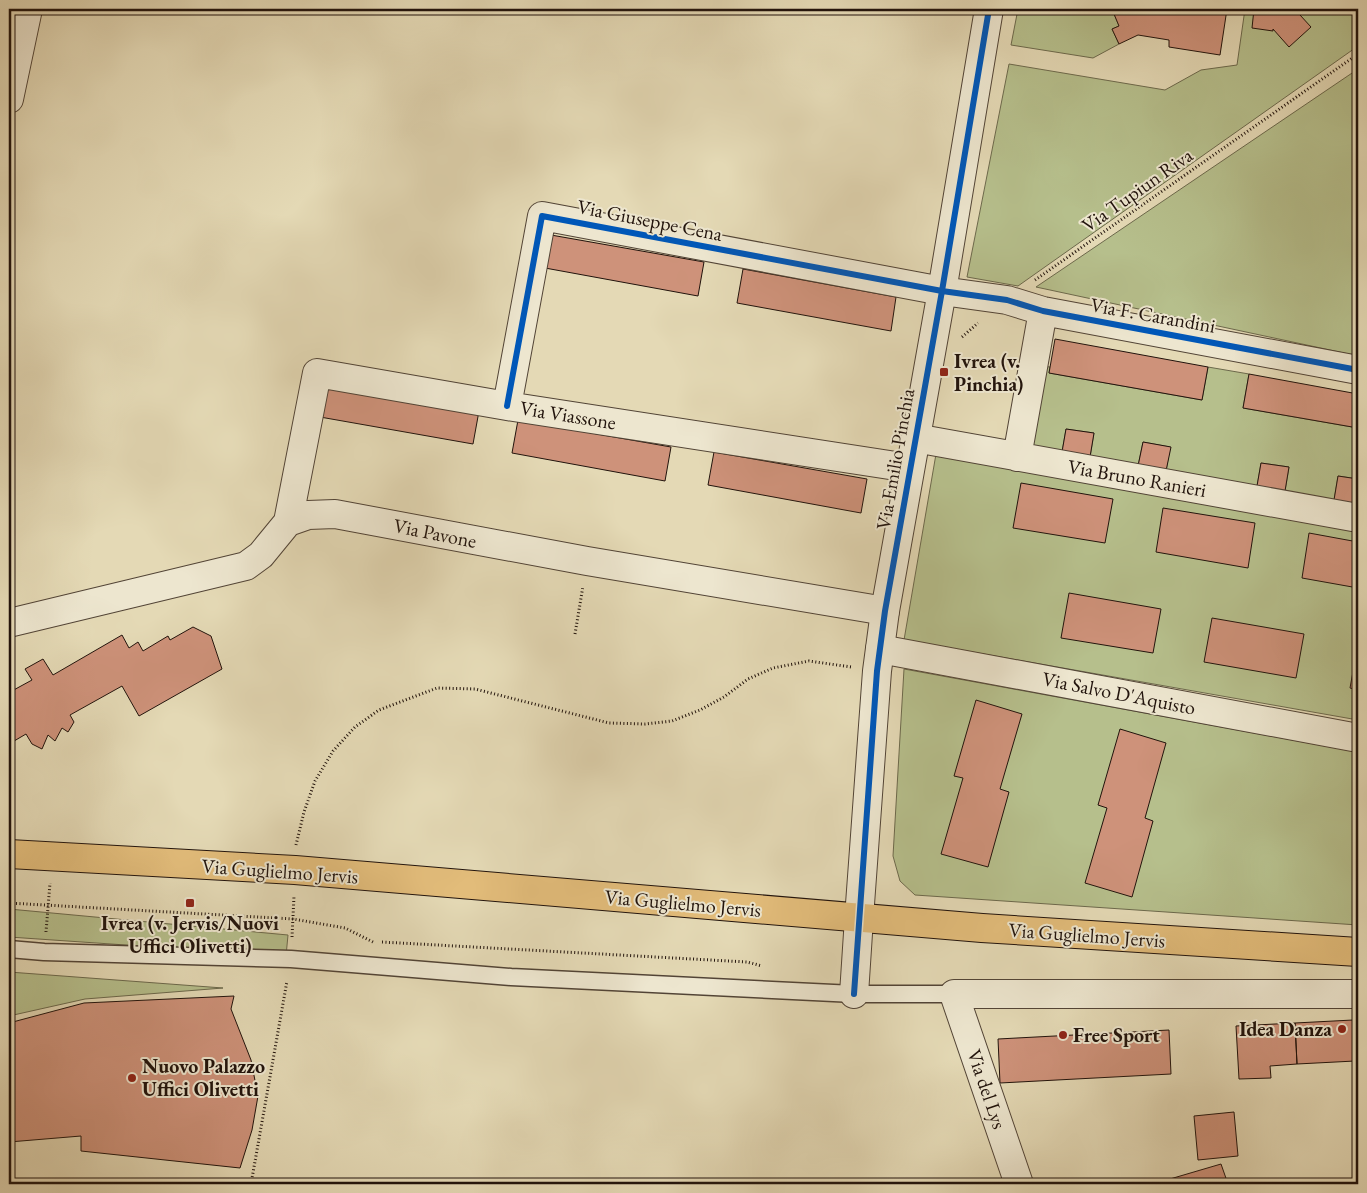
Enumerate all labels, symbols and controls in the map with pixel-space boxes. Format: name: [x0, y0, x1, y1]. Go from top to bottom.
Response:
street label: Via Tupiun Riva: [1076, 142, 1198, 238]
street label: Via Giuseppe Cena: [575, 193, 725, 247]
street label: Via F. Carandini: [1088, 291, 1218, 339]
place label: Ivrea (v. Pinchia): [954, 348, 1023, 397]
marker: Ivrea (v. Pinchia): [938, 366, 950, 378]
street label: Via Emilio Pinchia: [870, 386, 920, 532]
street label: Via Viassone: [518, 395, 618, 435]
street label: Via Bruno Ranieri: [1066, 453, 1208, 503]
street label: Via Pavone: [391, 512, 479, 554]
street label: Via Salvo D'Aquisto: [1040, 665, 1198, 721]
street label: Via Guglielmo Jervis: [201, 853, 359, 889]
street label: Via Guglielmo Jervis: [604, 883, 762, 923]
marker: Ivrea (v. Jervis/Nuovi Uffici Olivetti): [184, 897, 196, 909]
place label: Ivrea (v. Jervis/Nuovi Uffici Olivetti): [101, 910, 279, 959]
street label: Via Guglielmo Jervis: [1008, 917, 1166, 953]
place label: Idea Danza: [1239, 1016, 1332, 1042]
place label: Free Sport: [1073, 1022, 1160, 1048]
marker: Idea Danza: [1336, 1023, 1348, 1035]
marker: Free Sport: [1057, 1029, 1069, 1041]
street label: Via del Lys: [961, 1046, 1013, 1132]
place label: Nuovo Palazzo Uffici Olivetti: [142, 1053, 265, 1102]
marker: Nuovo Palazzo Uffici Olivetti: [126, 1072, 138, 1084]

